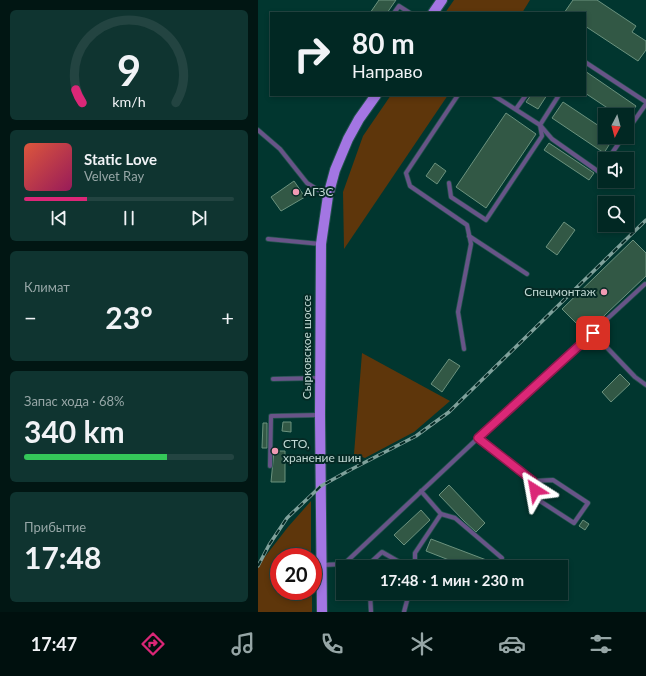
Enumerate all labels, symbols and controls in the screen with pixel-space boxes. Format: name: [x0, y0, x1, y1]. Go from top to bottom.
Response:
text: 80 m: [352, 26, 415, 60]
icon: right: [286, 28, 338, 80]
text: 9: [117, 45, 141, 95]
text: Направо: [352, 60, 423, 82]
text: km/h: [112, 93, 146, 110]
north arrow: [598, 108, 634, 144]
map controls: [598, 108, 634, 232]
text: Static Love: [84, 150, 157, 168]
button: sound: [598, 152, 634, 188]
text: Velvet Ray: [84, 168, 144, 184]
place label: АГЗС: [304, 184, 333, 199]
marker: АГЗС: [291, 187, 301, 197]
button: search: [598, 196, 634, 232]
icon: previous: [48, 207, 70, 229]
icon: pause: [118, 207, 140, 229]
icon: next: [188, 207, 210, 229]
text: Климат: [24, 279, 70, 295]
place label: Спецмонтаж: [524, 284, 597, 299]
marker: Спецмонтаж: [599, 287, 609, 297]
street label: Сырковское шоссе: [299, 295, 314, 399]
text: 23°: [105, 299, 153, 335]
text: −: [24, 304, 37, 331]
text: +: [221, 304, 234, 331]
pin: [576, 316, 610, 350]
icon: arrive: [582, 322, 604, 344]
text: Запас хода · 68%: [24, 393, 125, 409]
text: 340 km: [24, 413, 125, 449]
place label: СТО, хранение шин: [283, 436, 361, 465]
marker: СТО, хранение шин: [270, 446, 280, 456]
position arrow: [514, 469, 556, 511]
text: Прибытие: [24, 519, 86, 535]
text: 17:48: [24, 539, 101, 575]
speed limit sign: 20: [270, 548, 322, 600]
text: 17:48 · 1 мин · 230 m: [380, 571, 524, 589]
icon: directions: [139, 630, 167, 658]
icon: music: [229, 630, 257, 658]
icon: phone: [318, 630, 346, 658]
icon: climate: [408, 630, 436, 658]
icon: car: [498, 630, 526, 658]
icon: filters: [587, 630, 615, 658]
text: 17:47: [31, 633, 77, 655]

